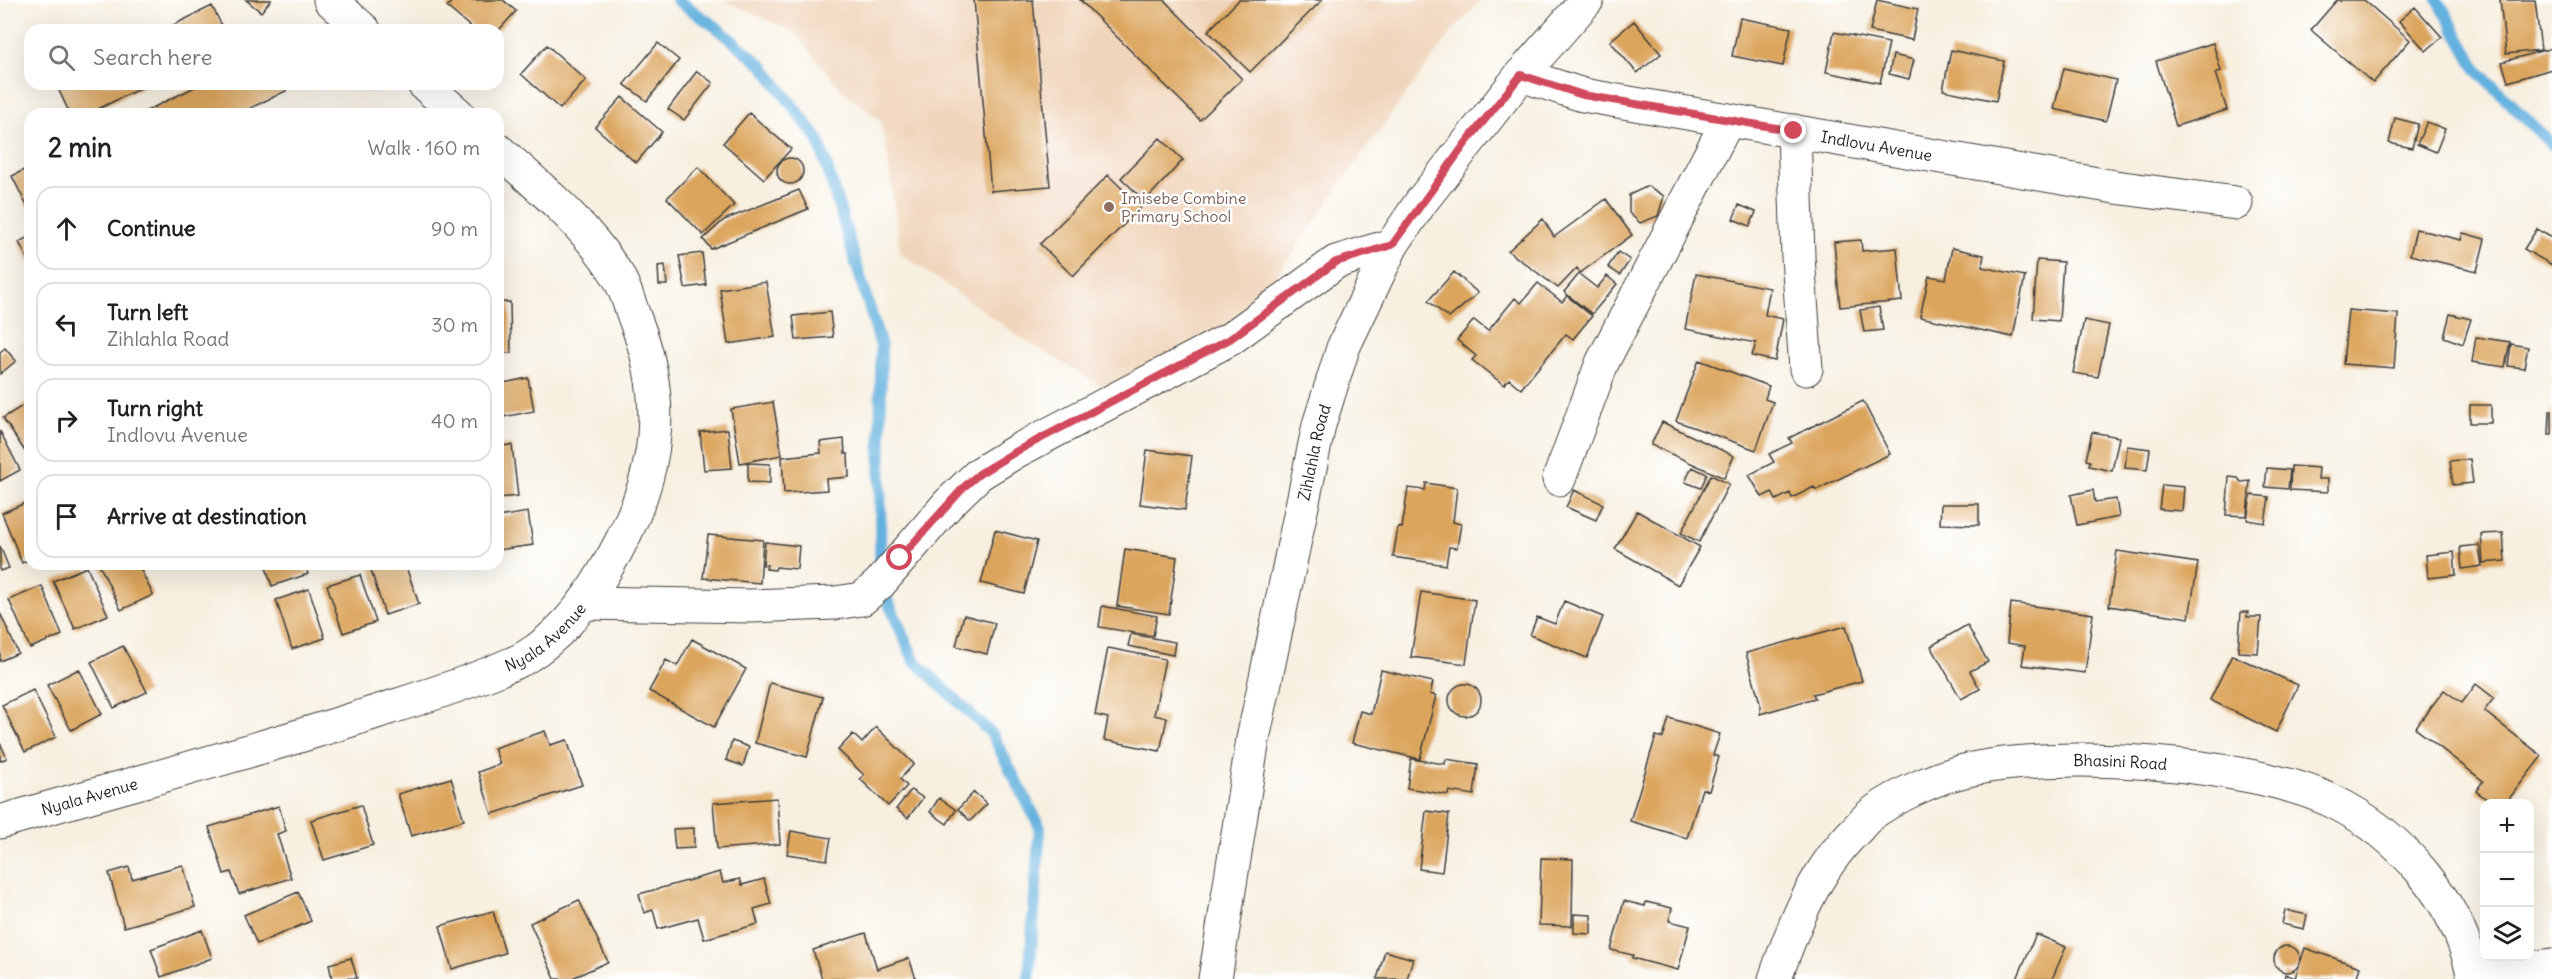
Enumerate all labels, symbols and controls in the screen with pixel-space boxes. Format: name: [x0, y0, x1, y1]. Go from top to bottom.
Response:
search box: [24, 24, 504, 90]
icon: search: [45, 41, 78, 74]
text: Search here: [93, 43, 212, 71]
route end: [1780, 117, 1806, 143]
street label: Indlovu Avenue: [1819, 126, 1934, 165]
text: 2 min: [48, 131, 112, 164]
text: Walk · 160 m: [367, 135, 480, 160]
place label: Imisebe Combine Primary School: [1121, 188, 1246, 226]
marker: Imisebe Combine Primary School: [1102, 200, 1116, 214]
icon: ahead: [50, 212, 83, 245]
text: Continue: [107, 214, 196, 242]
text: 90 m: [431, 216, 478, 241]
text: Turn left: [107, 298, 188, 326]
icon: left: [50, 308, 83, 341]
text: 30 m: [431, 312, 478, 337]
text: Zihlahla Road: [107, 326, 229, 351]
text: Turn right: [107, 394, 203, 422]
street label: Zihlahla Road: [1293, 402, 1335, 502]
icon: right: [50, 404, 83, 437]
text: 40 m: [431, 408, 478, 433]
text: Indlovu Avenue: [107, 422, 248, 447]
icon: arrive: [50, 500, 83, 533]
text: Arrive at destination: [107, 502, 307, 530]
route start: [886, 544, 912, 570]
street label: Nyala Avenue: [502, 599, 590, 676]
street label: Bhasini Road: [2073, 750, 2168, 774]
street label: Nyala Avenue: [39, 773, 140, 820]
map controls: [2480, 799, 2534, 961]
button: +: [2480, 799, 2534, 853]
button: −: [2480, 853, 2534, 907]
button: layers: [2480, 907, 2534, 961]

